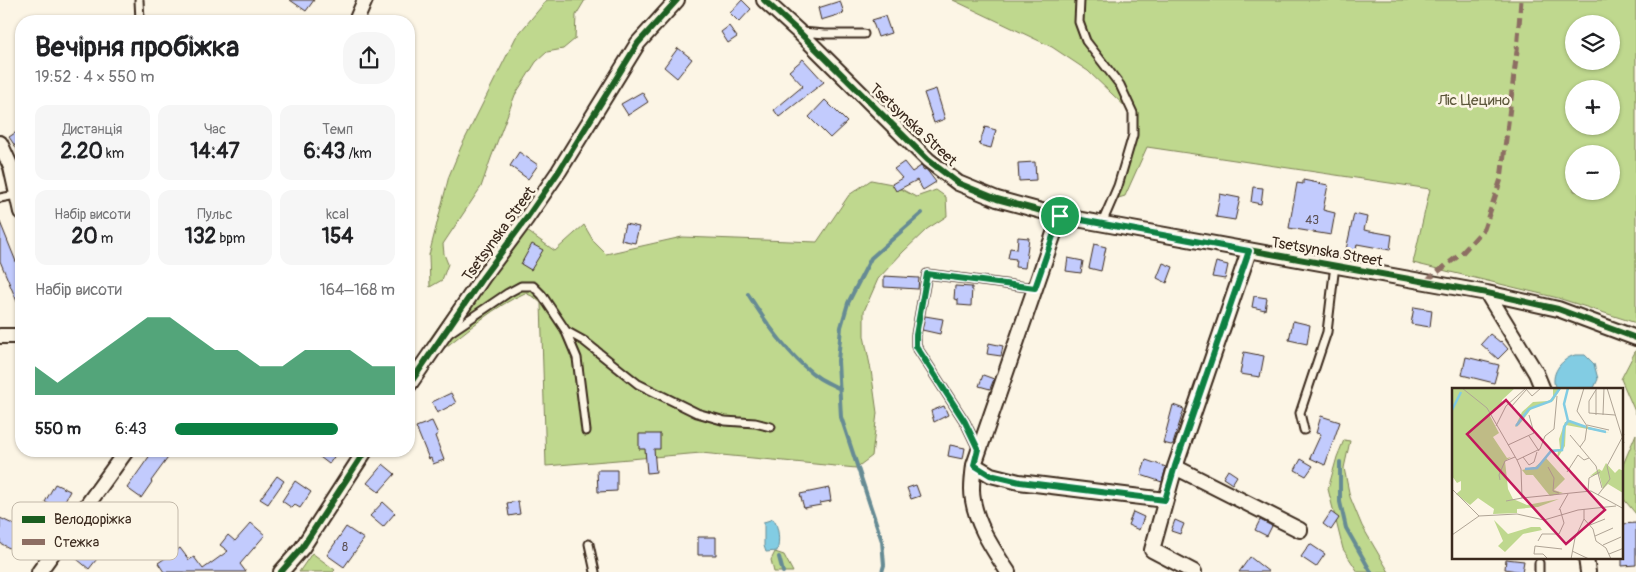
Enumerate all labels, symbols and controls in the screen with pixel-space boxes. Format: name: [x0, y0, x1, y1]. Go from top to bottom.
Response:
map controls: [1565, 15, 1620, 200]
button: layers: [1565, 15, 1620, 70]
text: Вечірня пробіжка: [35, 30, 239, 65]
button: share: [343, 32, 395, 84]
text: 19:52 · 4 × 550 m: [35, 67, 154, 87]
street label: Tsetsynska Street: [865, 80, 961, 171]
button: +: [1565, 80, 1620, 135]
park label: Ліс Цецино: [1437, 91, 1510, 110]
text: Дистанція: [62, 121, 122, 138]
text: Час: [204, 121, 226, 138]
text: Темп: [322, 121, 353, 138]
text: 2.20: [60, 138, 103, 165]
text: 14:47: [190, 138, 240, 165]
text: 6:43: [304, 138, 345, 165]
text: km: [103, 145, 124, 162]
text: /km: [345, 145, 372, 162]
button: −: [1565, 145, 1620, 200]
street label: Tsetsynska Street: [458, 182, 540, 285]
pin: [1039, 195, 1081, 237]
icon: arrive: [1046, 202, 1074, 230]
text: Набір висоти: [54, 206, 130, 223]
text: Пульс: [197, 206, 233, 223]
text: kcal: [326, 206, 349, 223]
house number: 43: [1305, 213, 1319, 228]
text: 20: [72, 223, 98, 250]
text: 132: [185, 223, 216, 250]
text: 154: [322, 223, 354, 250]
text: m: [98, 230, 113, 247]
text: bpm: [216, 230, 245, 247]
street label: Tsetsynska Street: [1270, 233, 1385, 271]
text: Набір висоти: [35, 280, 122, 300]
text: 164–168 m: [319, 280, 395, 300]
inset map: [1452, 388, 1624, 560]
text: 550 m: [35, 419, 81, 439]
text: 6:43: [115, 419, 147, 439]
legend: [12, 502, 178, 560]
text: Велодоріжка: [54, 511, 131, 528]
text: Стежка: [54, 534, 99, 551]
house number: 8: [342, 540, 348, 555]

